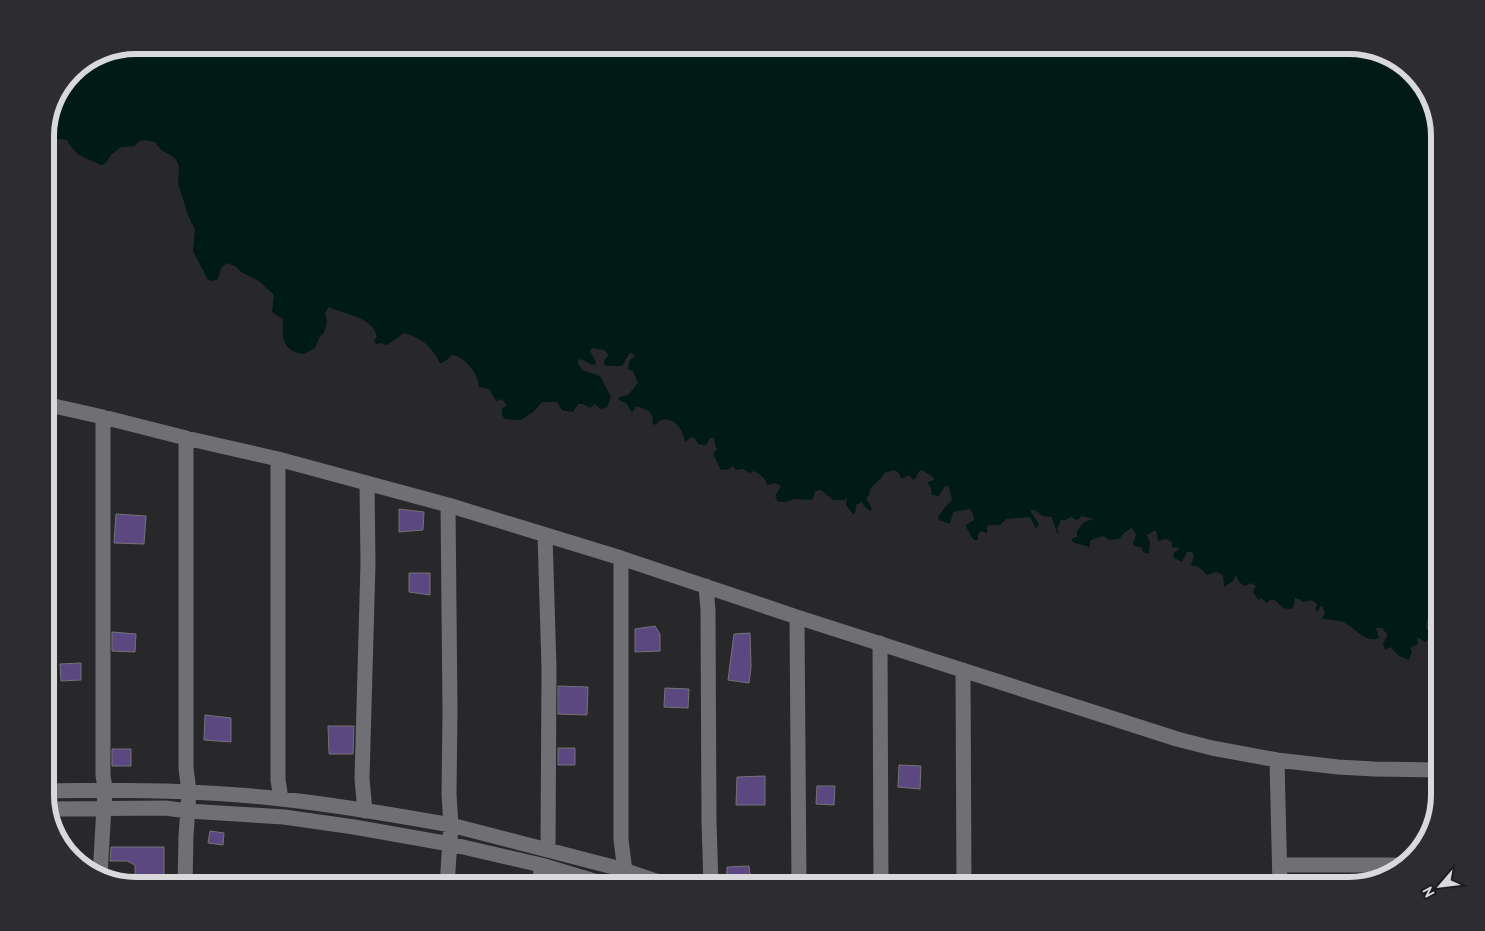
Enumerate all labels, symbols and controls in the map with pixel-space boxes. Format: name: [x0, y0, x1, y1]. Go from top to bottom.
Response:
north arrow: [1415, 861, 1465, 911]
text: N: [1418, 884, 1439, 900]

